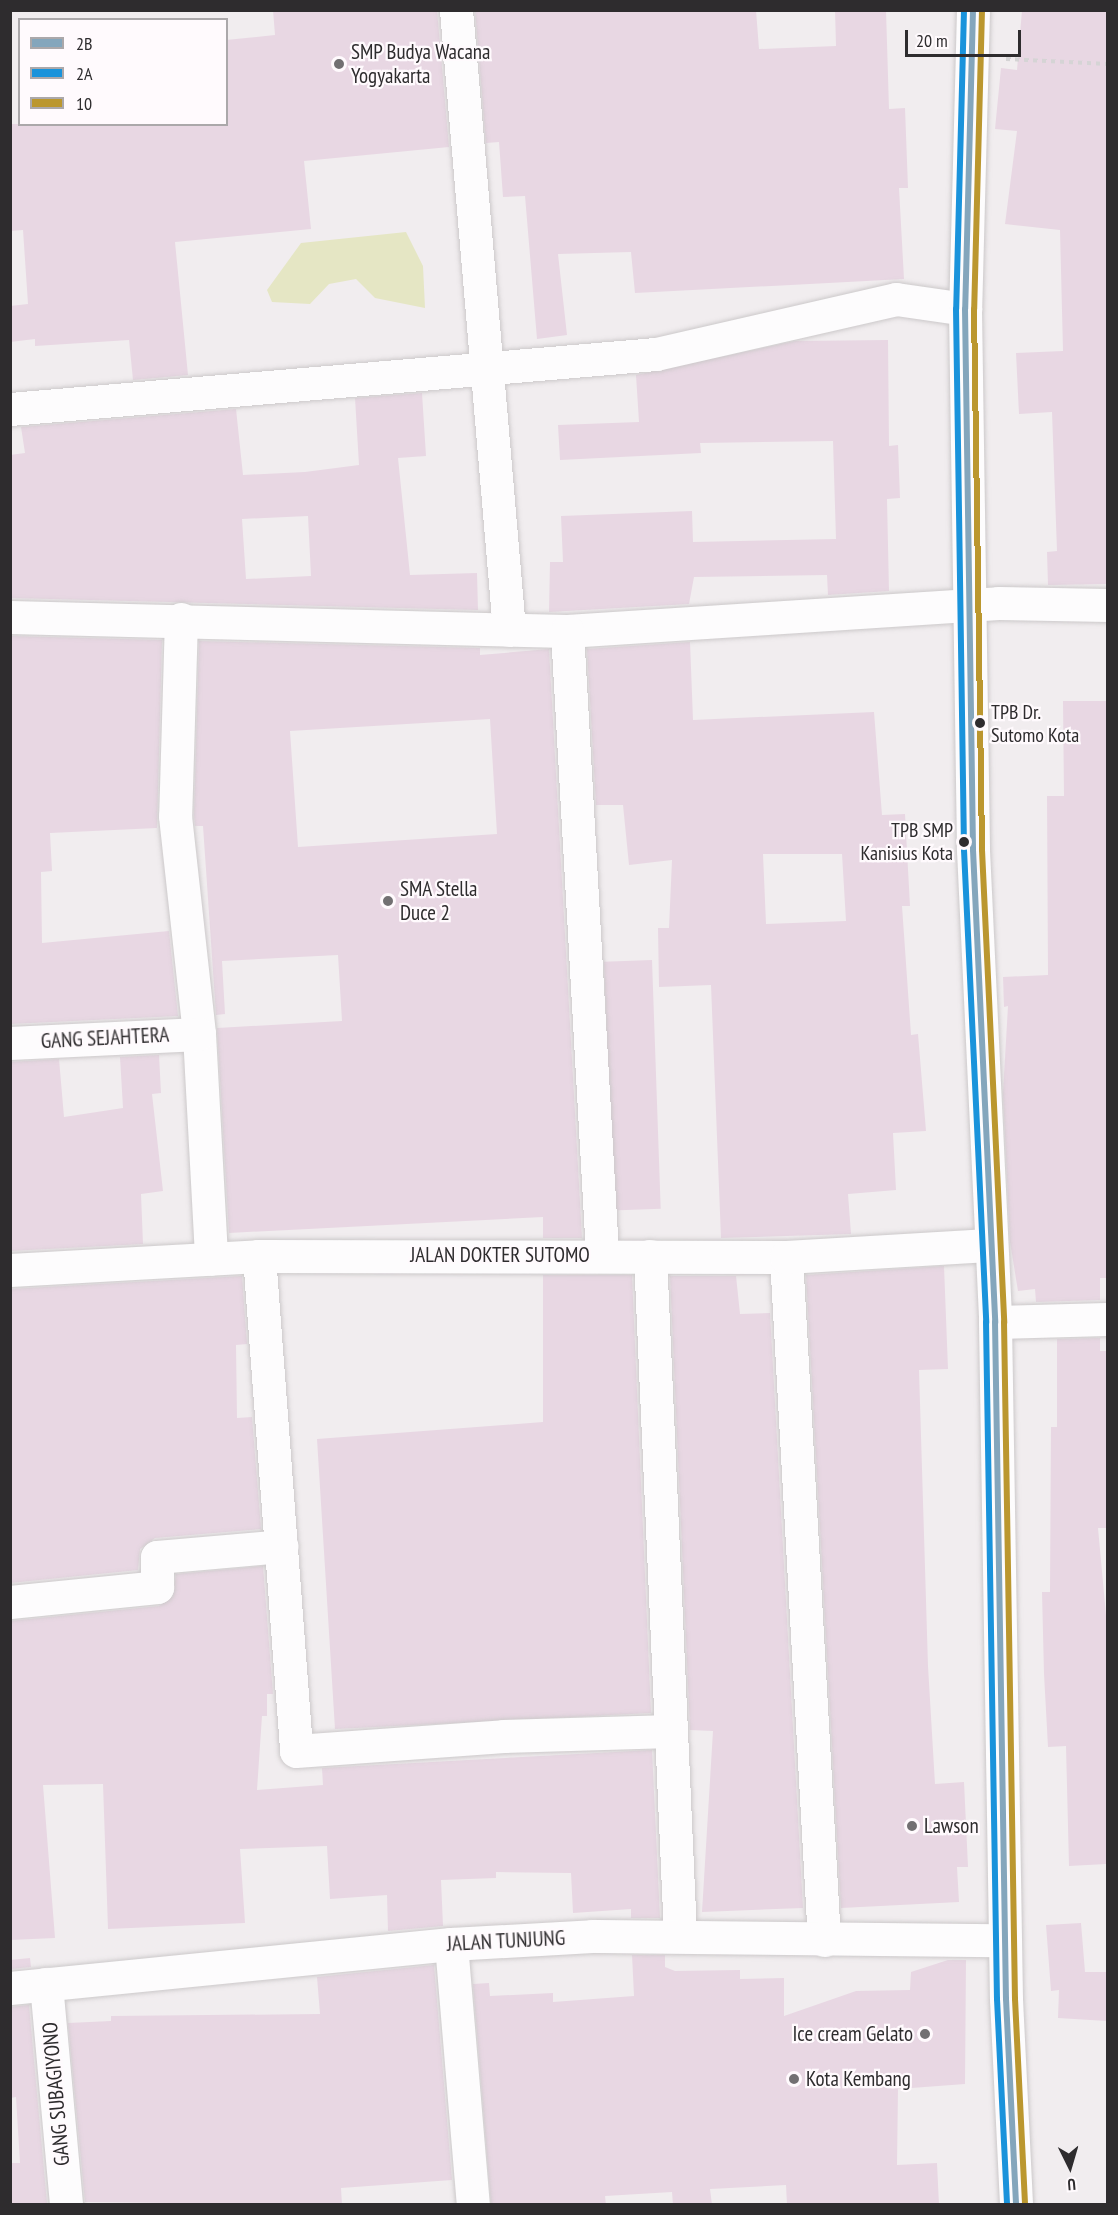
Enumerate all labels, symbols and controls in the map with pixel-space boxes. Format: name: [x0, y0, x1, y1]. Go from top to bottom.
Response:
legend: [18, 18, 228, 126]
scale bar: [908, 18, 1024, 56]
text: 20 m: [916, 29, 948, 52]
text: 2B: [76, 32, 93, 55]
place label: SMP Budya Wacana Yogyakarta: [351, 39, 491, 89]
marker: SMP Budya Wacana Yogyakarta: [332, 57, 346, 71]
text: 2A: [76, 62, 93, 85]
text: 10: [76, 92, 92, 115]
place label: TPB Dr. Sutomo Kota: [991, 700, 1079, 747]
marker: TPB Dr. Sutomo Kota: [974, 717, 986, 729]
place label: TPB SMP Kanisius Kota: [860, 819, 953, 866]
marker: TPB SMP Kanisius Kota: [958, 836, 970, 848]
place label: SMA Stella Duce 2: [400, 876, 478, 926]
marker: SMA Stella Duce 2: [381, 894, 395, 908]
street label: GANG SEJAHTERA: [40, 1022, 170, 1054]
street label: JALAN DOKTER SUTOMO: [410, 1242, 590, 1268]
place label: Lawson: [924, 1813, 979, 1839]
marker: Lawson: [905, 1819, 919, 1833]
street label: JALAN TUNJUNG: [446, 1925, 566, 1957]
street label: GANG SUBAGIYONO: [37, 2021, 75, 2167]
place label: Ice cream Gelato: [792, 2021, 913, 2047]
marker: Ice cream Gelato: [918, 2027, 932, 2041]
place label: Kota Kembang: [806, 2066, 911, 2092]
marker: Kota Kembang: [787, 2072, 801, 2086]
north arrow: [1040, 2137, 1100, 2197]
text: U: [1067, 2175, 1077, 2195]

